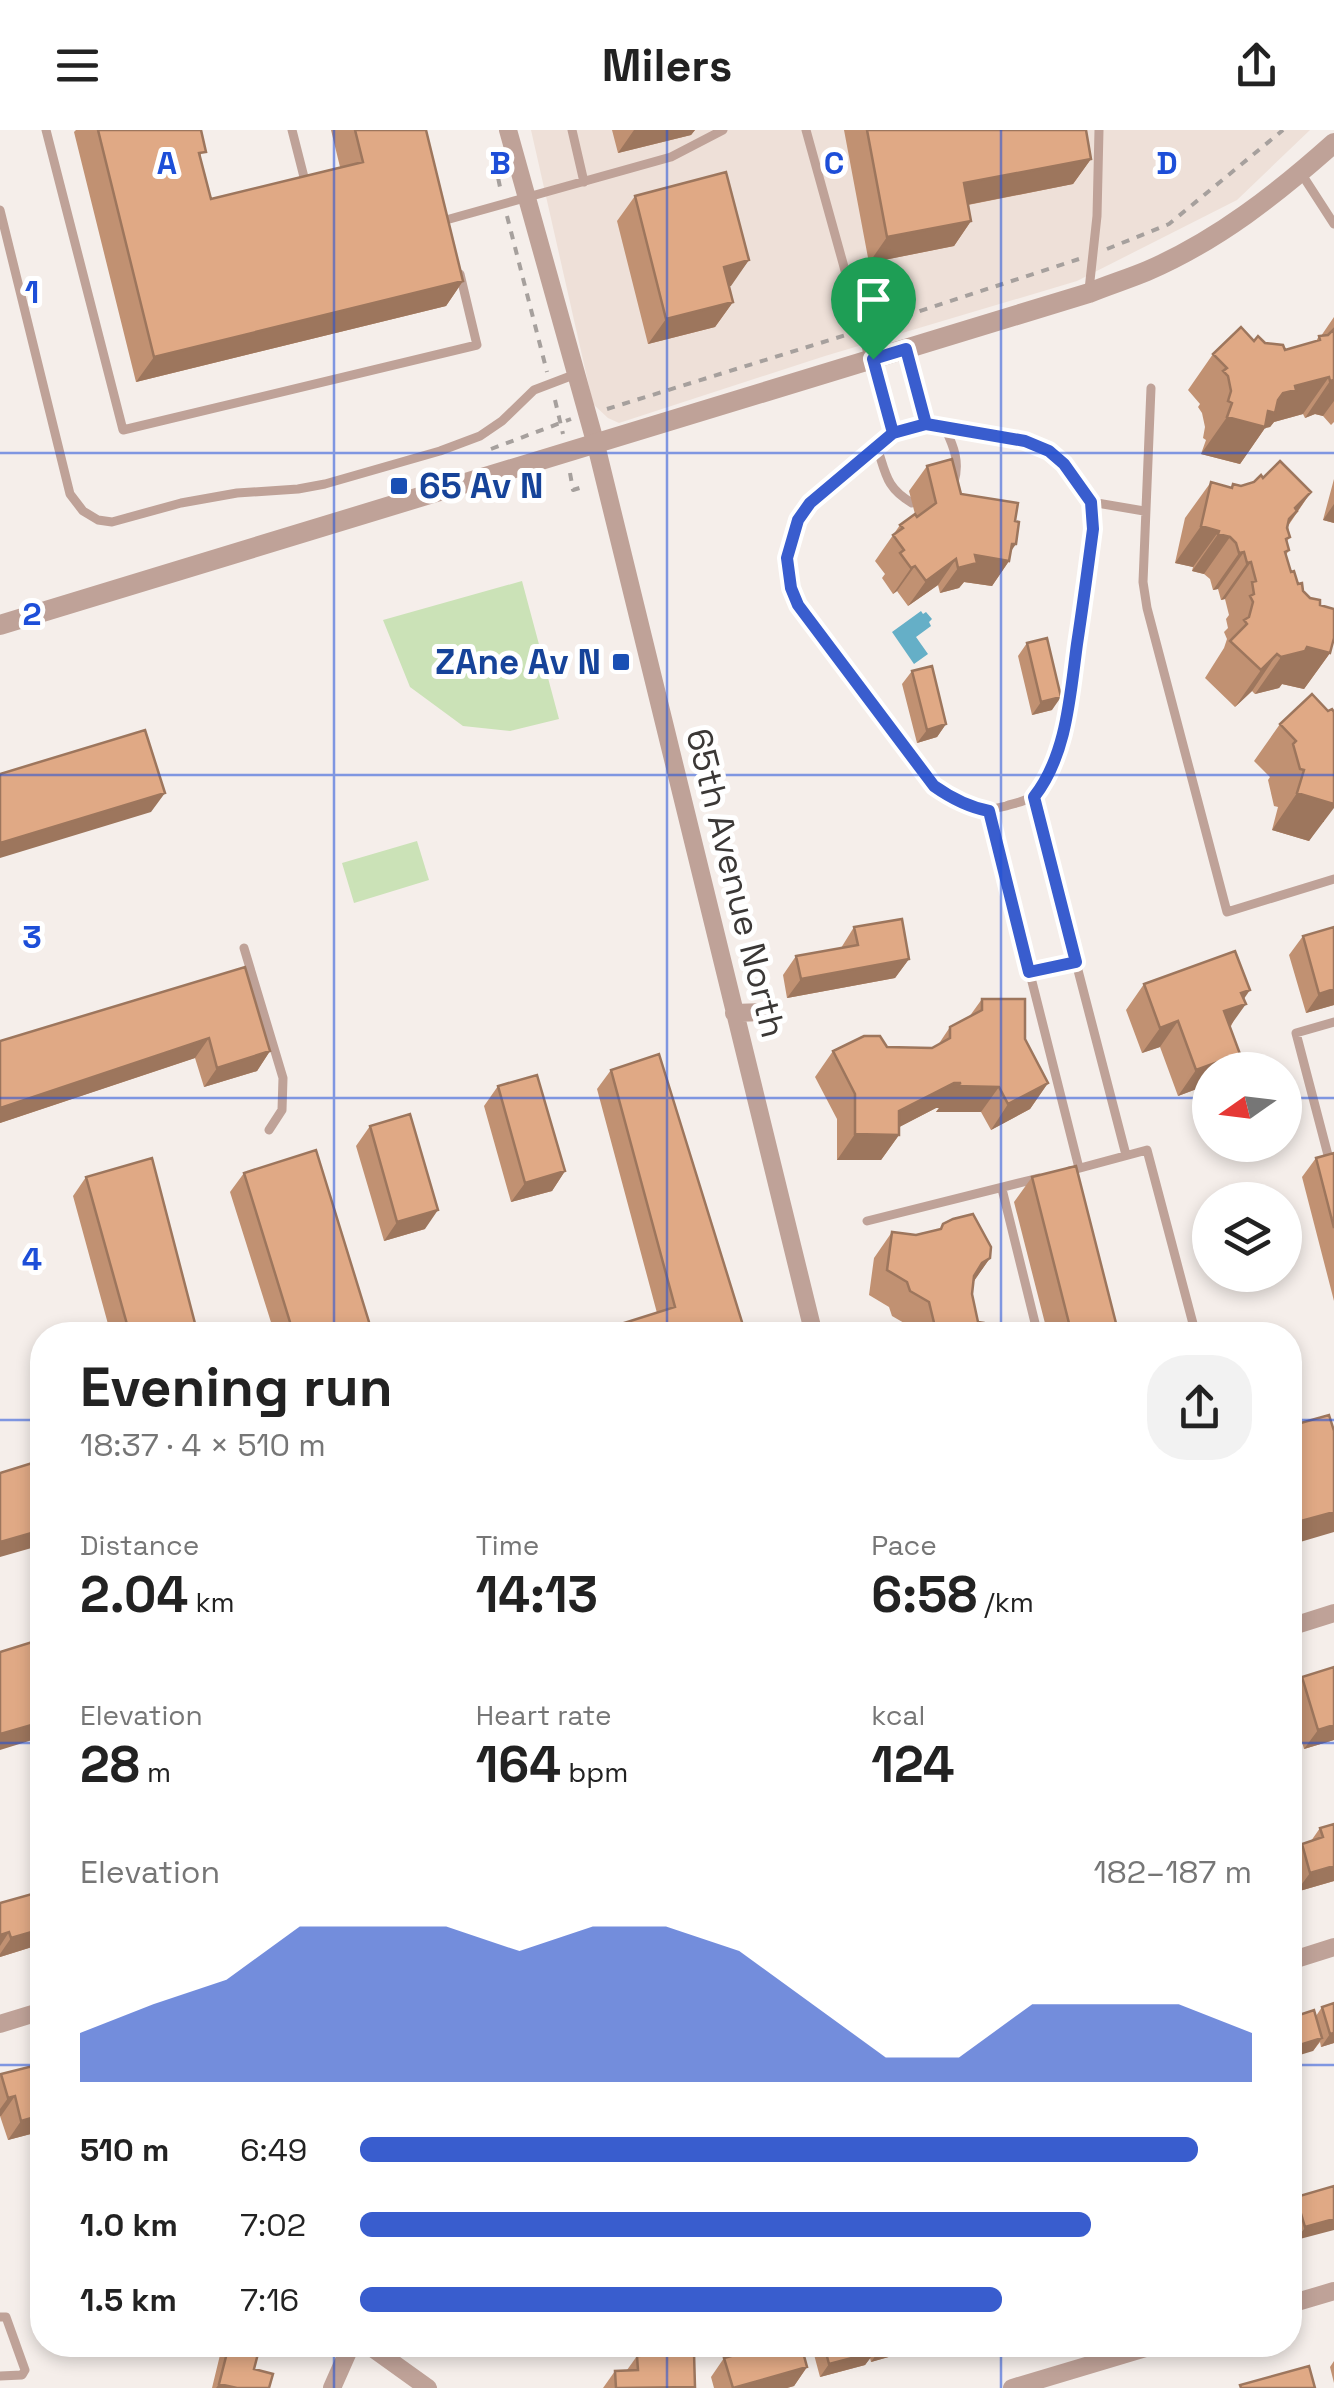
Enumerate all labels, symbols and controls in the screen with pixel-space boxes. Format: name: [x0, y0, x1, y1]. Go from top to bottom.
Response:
text: Milers: [602, 37, 732, 94]
icon: menu: [50, 38, 105, 93]
icon: share: [1229, 38, 1284, 93]
text: A: [157, 143, 177, 183]
text: B: [489, 143, 511, 183]
text: C: [824, 143, 844, 183]
text: D: [1156, 143, 1178, 183]
pin: [831, 257, 916, 360]
text: 1: [25, 272, 39, 312]
icon: arrive: [846, 272, 901, 327]
place label: 65 Av N: [419, 464, 543, 508]
marker: 65 Av N: [388, 475, 410, 497]
text: 2: [22, 594, 42, 634]
place label: ZAne Av N: [435, 640, 601, 684]
marker: ZAne Av N: [610, 651, 632, 673]
street label: 65th Avenue North: [676, 724, 796, 1042]
text: 3: [22, 917, 42, 957]
north arrow: [1192, 1052, 1302, 1162]
map controls: [1192, 1052, 1302, 1292]
button: layers: [1192, 1182, 1302, 1292]
text: 4: [22, 1239, 42, 1279]
text: Evening run: [80, 1352, 393, 1422]
button: share: [1147, 1355, 1252, 1460]
text: 18:37 · 4 × 510 m: [80, 1425, 326, 1465]
text: Distance: [80, 1527, 199, 1563]
text: Time: [476, 1527, 539, 1563]
text: Pace: [871, 1527, 937, 1563]
text: 2.04: [80, 1563, 188, 1627]
text: 14:13: [476, 1563, 598, 1627]
text: 6:58: [871, 1563, 977, 1627]
text: km: [188, 1584, 235, 1620]
text: /km: [977, 1584, 1034, 1620]
text: Elevation: [80, 1697, 203, 1733]
text: Heart rate: [476, 1697, 612, 1733]
text: kcal: [871, 1697, 925, 1733]
text: 28: [80, 1733, 140, 1797]
text: 164: [476, 1733, 561, 1797]
text: 124: [871, 1733, 955, 1797]
text: m: [140, 1754, 171, 1790]
text: bpm: [561, 1754, 628, 1790]
text: Elevation: [80, 1852, 220, 1892]
text: 182–187 m: [1093, 1852, 1252, 1892]
text: 510 m: [80, 2130, 169, 2170]
text: 6:49: [240, 2130, 307, 2170]
text: 1.0 km: [80, 2205, 178, 2245]
text: 7:02: [240, 2205, 306, 2245]
text: 1.5 km: [80, 2280, 177, 2320]
text: 7:16: [240, 2280, 299, 2320]

